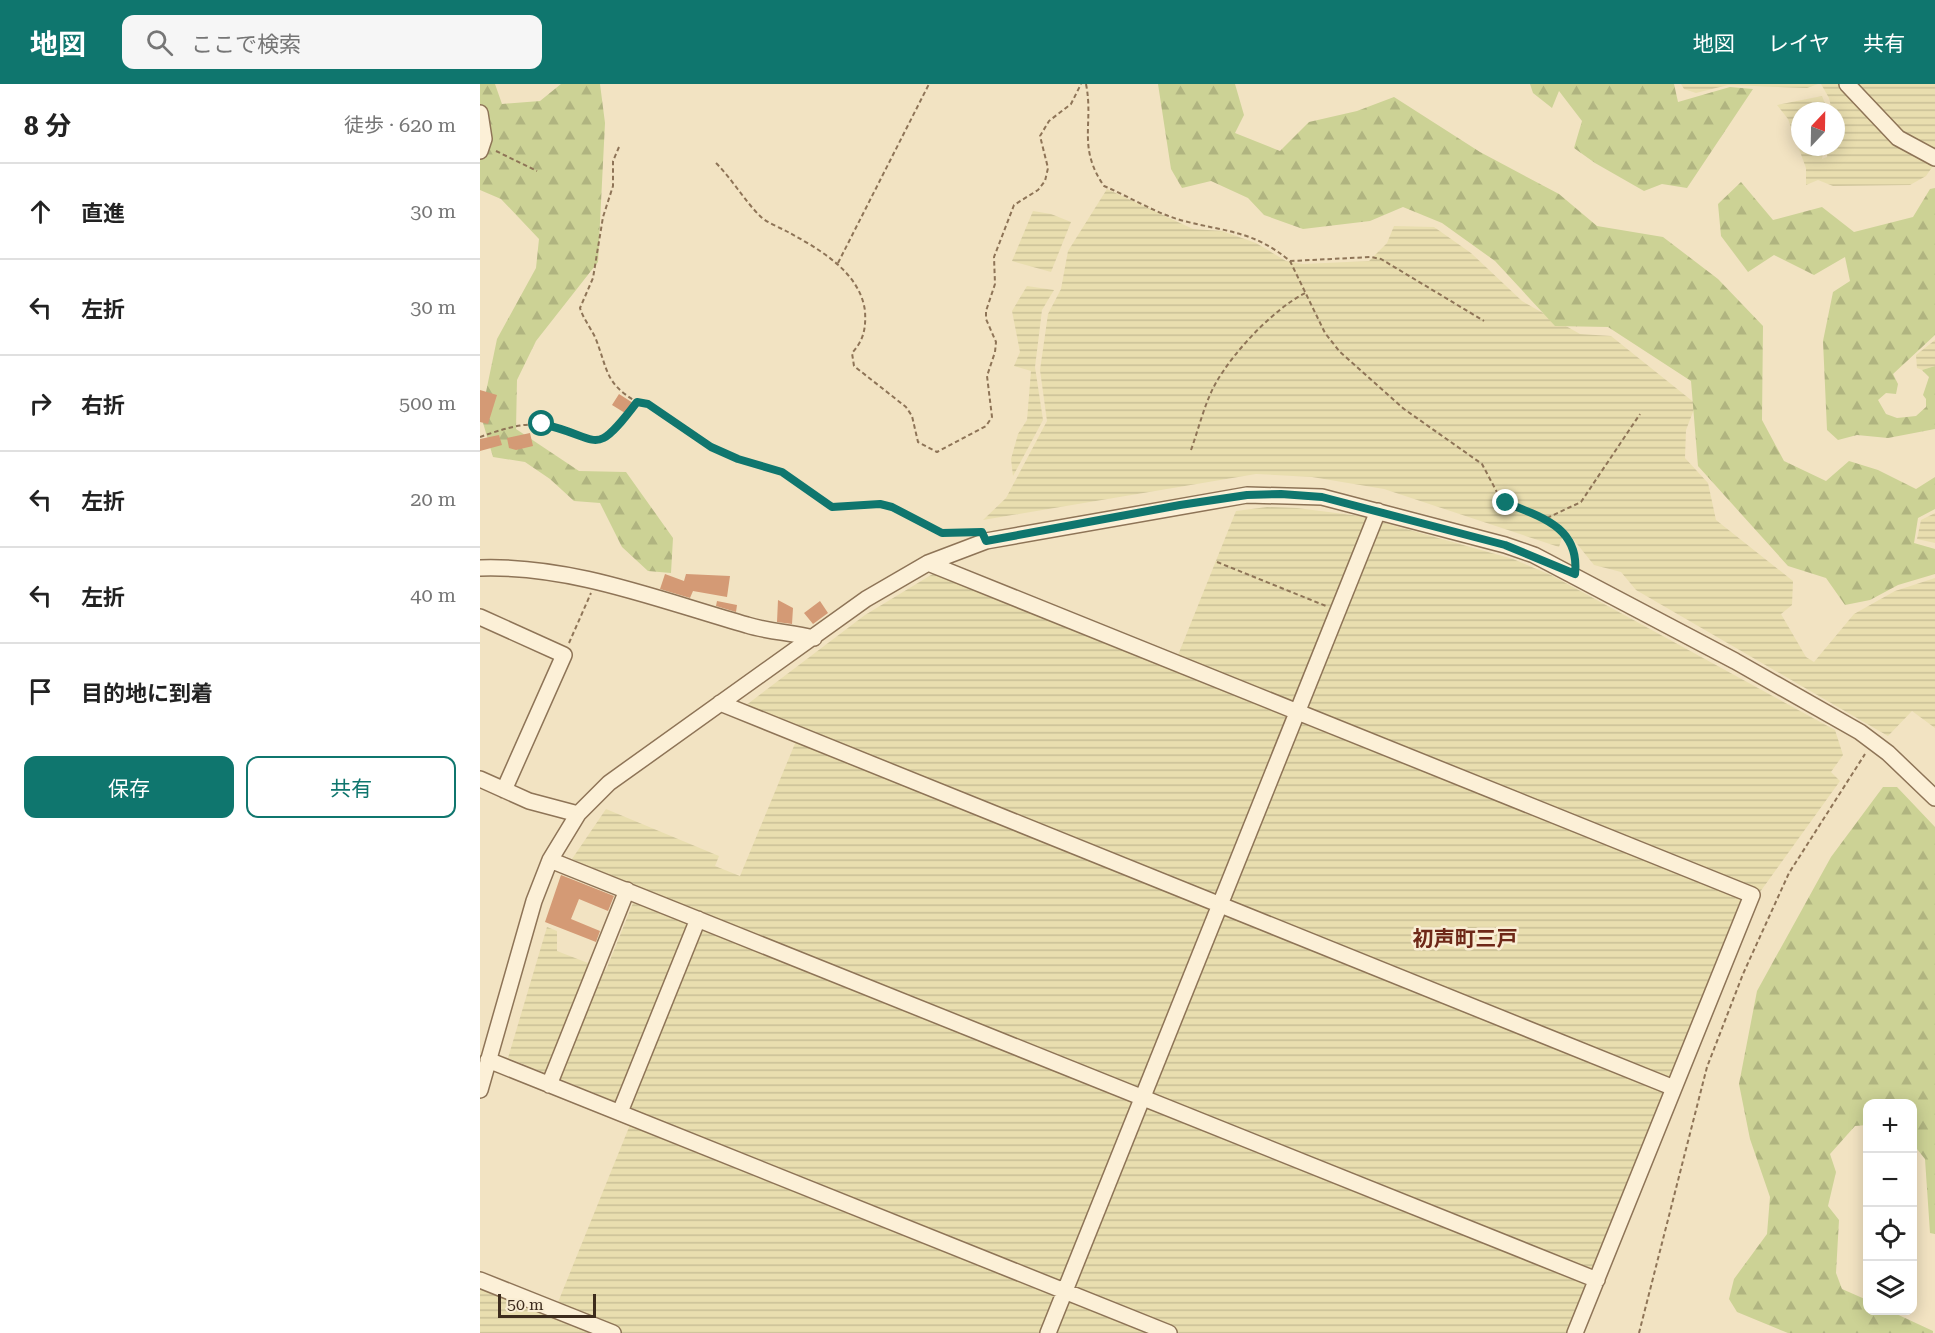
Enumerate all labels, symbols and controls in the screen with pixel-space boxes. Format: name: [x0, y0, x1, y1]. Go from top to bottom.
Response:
search box: [122, 15, 542, 69]
icon: search: [143, 26, 176, 59]
text: 地図: [30, 28, 86, 61]
text: ここで検索: [191, 32, 301, 57]
text: 地図: [1693, 32, 1735, 56]
text: レイヤ: [1768, 32, 1830, 56]
text: 共有: [1863, 32, 1905, 56]
north arrow: [1791, 102, 1845, 156]
text: 8 分: [24, 111, 71, 141]
text: 徒歩 · 620 m: [344, 113, 456, 137]
icon: ahead: [24, 195, 57, 228]
text: 30 m: [410, 199, 456, 223]
text: 直進: [81, 201, 125, 226]
icon: left: [24, 291, 57, 324]
text: 30 m: [410, 295, 456, 319]
text: 左折: [81, 297, 125, 322]
icon: right: [24, 387, 57, 420]
text: 500 m: [399, 391, 456, 415]
text: 右折: [81, 393, 125, 418]
route start: [528, 410, 554, 436]
icon: left: [24, 483, 57, 516]
text: 20 m: [410, 487, 456, 511]
text: 左折: [81, 489, 125, 514]
route end: [1492, 489, 1518, 515]
icon: left: [24, 579, 57, 612]
text: 40 m: [410, 583, 456, 607]
text: 左折: [81, 585, 125, 610]
icon: arrive: [24, 675, 57, 708]
text: 目的地に到着: [81, 681, 213, 706]
button: 保存: [24, 756, 234, 818]
button: 共有: [246, 756, 456, 818]
district label: 初声町三戸: [1413, 927, 1518, 951]
map controls: [1863, 1099, 1917, 1315]
button: +: [1863, 1099, 1917, 1153]
button: −: [1863, 1153, 1917, 1207]
button: locate: [1863, 1207, 1917, 1261]
button: layers: [1863, 1261, 1917, 1315]
scale bar: [498, 1291, 596, 1318]
text: 50 m: [507, 1295, 544, 1314]

